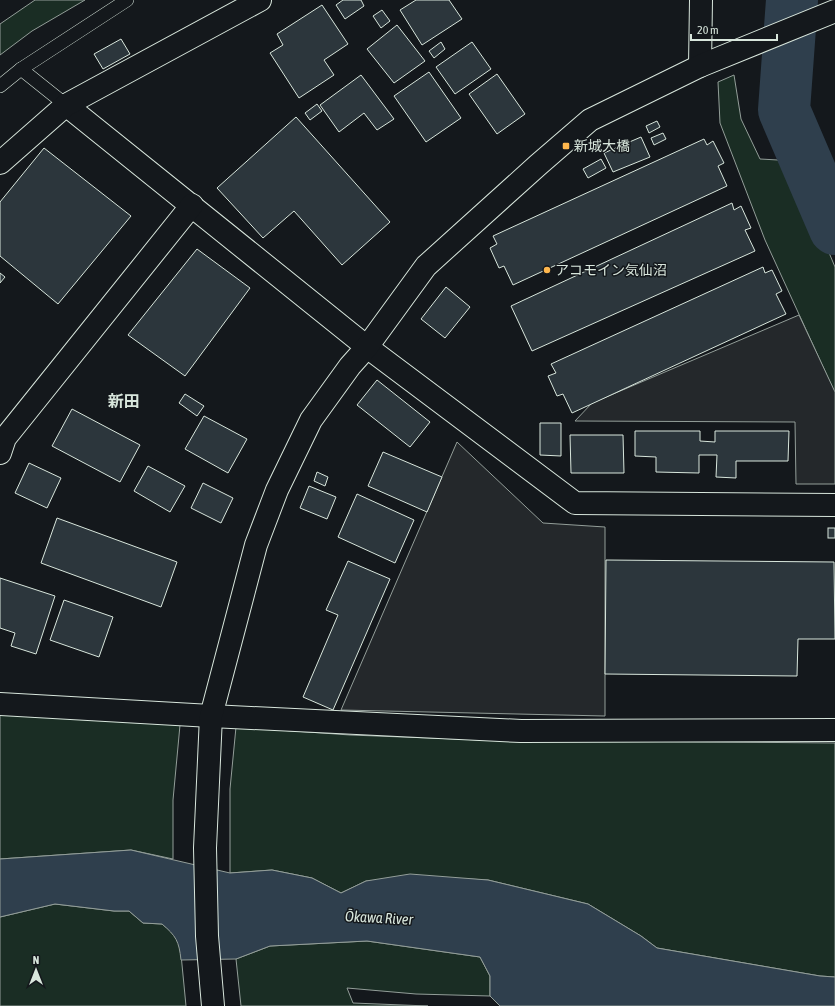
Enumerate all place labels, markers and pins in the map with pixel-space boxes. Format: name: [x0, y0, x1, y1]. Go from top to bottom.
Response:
place label: 新城大橋: [574, 138, 630, 154]
marker: 新城大橋: [561, 141, 571, 151]
place label: アコモイン気仙沼: [555, 262, 667, 278]
marker: アコモイン気仙沼: [542, 265, 552, 275]

